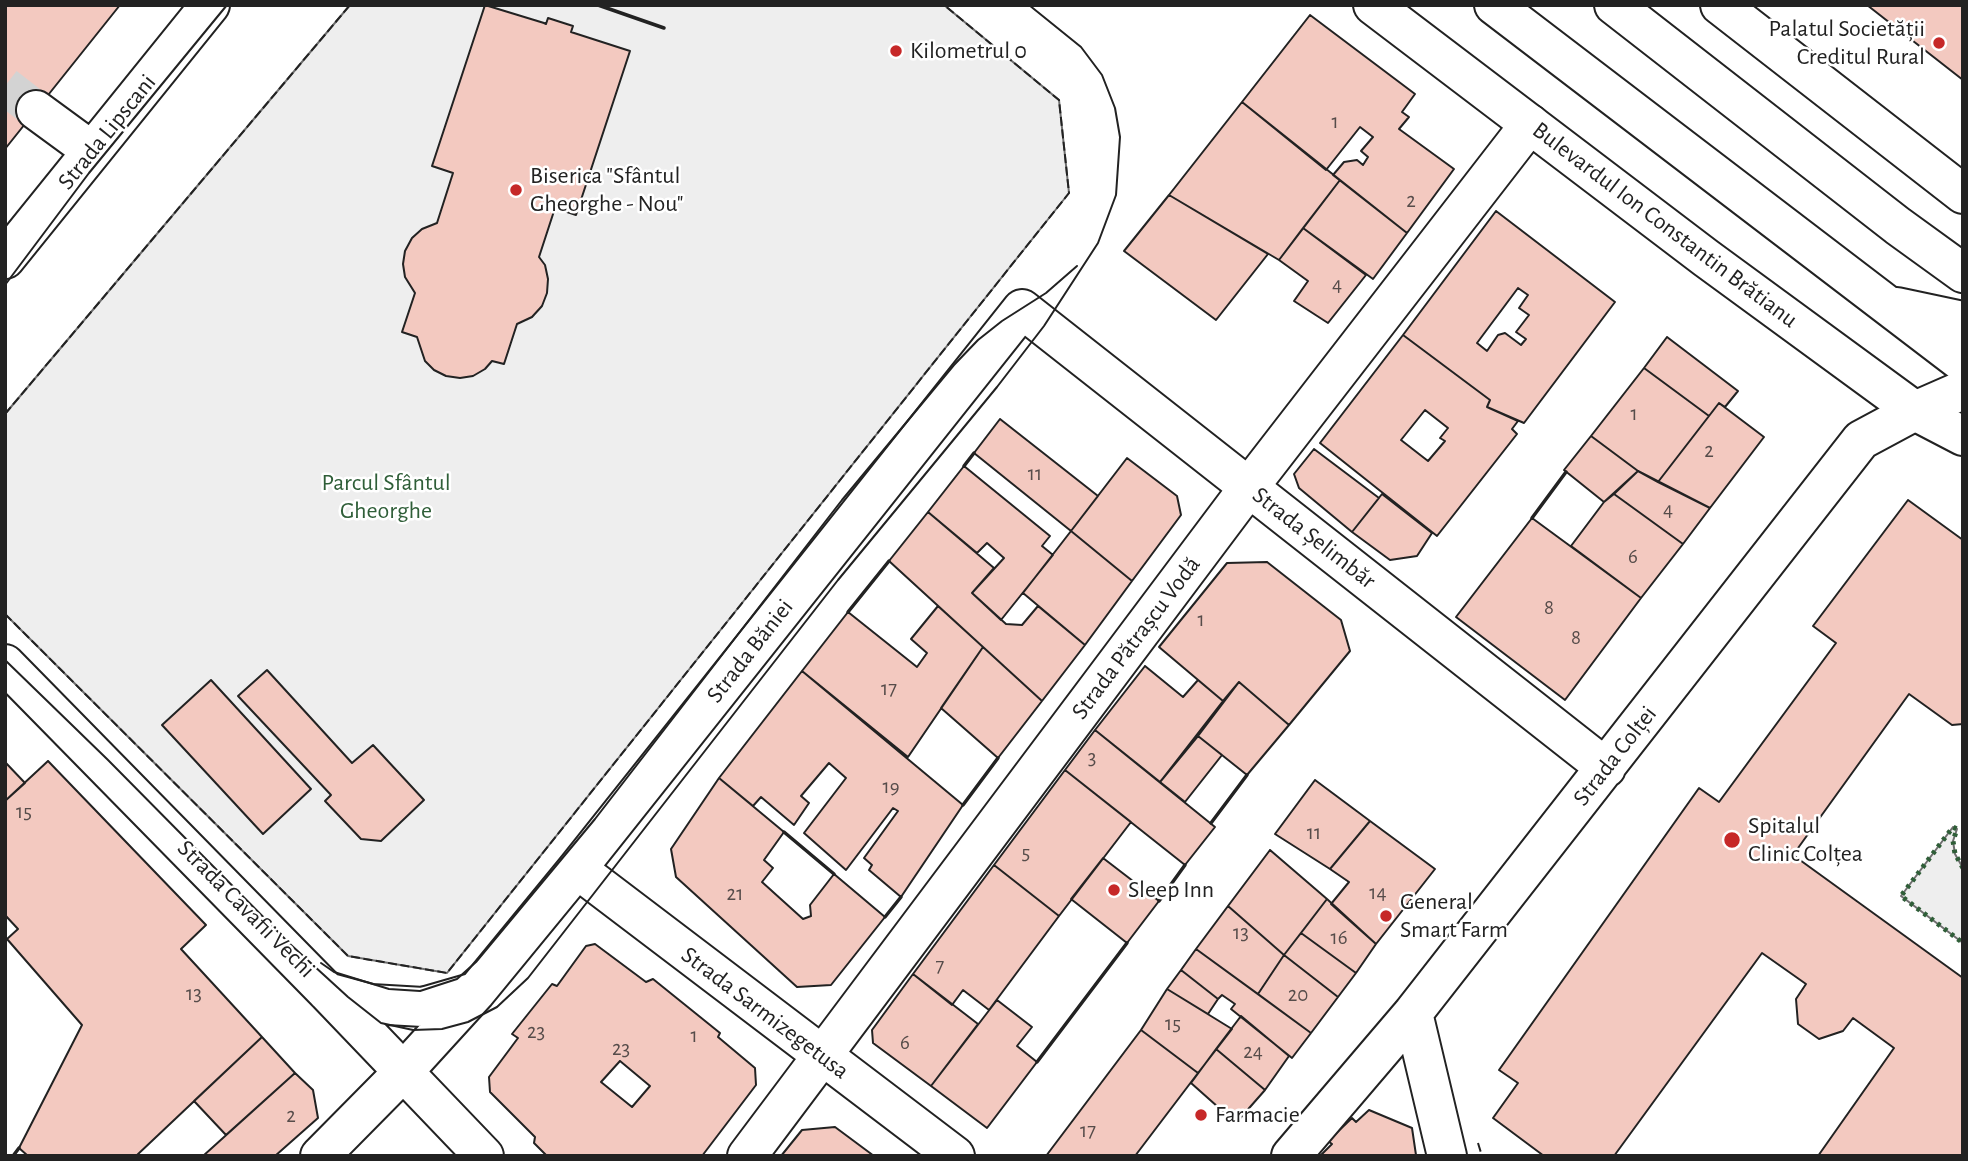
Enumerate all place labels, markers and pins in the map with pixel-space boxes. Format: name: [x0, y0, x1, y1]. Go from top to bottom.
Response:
place label: Palatul Societății Creditul Rural: [1768, 15, 1925, 71]
marker: Palatul Societății Creditul Rural: [1931, 35, 1947, 51]
place label: Kilometrul 0: [910, 37, 1027, 65]
marker: Kilometrul 0: [888, 43, 904, 59]
place label: Biserica "Sfântul Gheorghe - Nou": [530, 162, 684, 218]
marker: Biserica "Sfântul Gheorghe - Nou": [508, 182, 524, 198]
place label: Spitalul Clinic Colțea: [1748, 812, 1863, 868]
marker: Spitalul Clinic Colțea: [1722, 830, 1742, 850]
place label: Sleep Inn: [1128, 876, 1214, 904]
marker: Sleep Inn: [1106, 882, 1122, 898]
place label: General Smart Farm: [1400, 888, 1508, 944]
marker: General Smart Farm: [1378, 908, 1394, 924]
place label: Farmacie: [1215, 1101, 1300, 1129]
marker: Farmacie: [1193, 1107, 1209, 1123]

